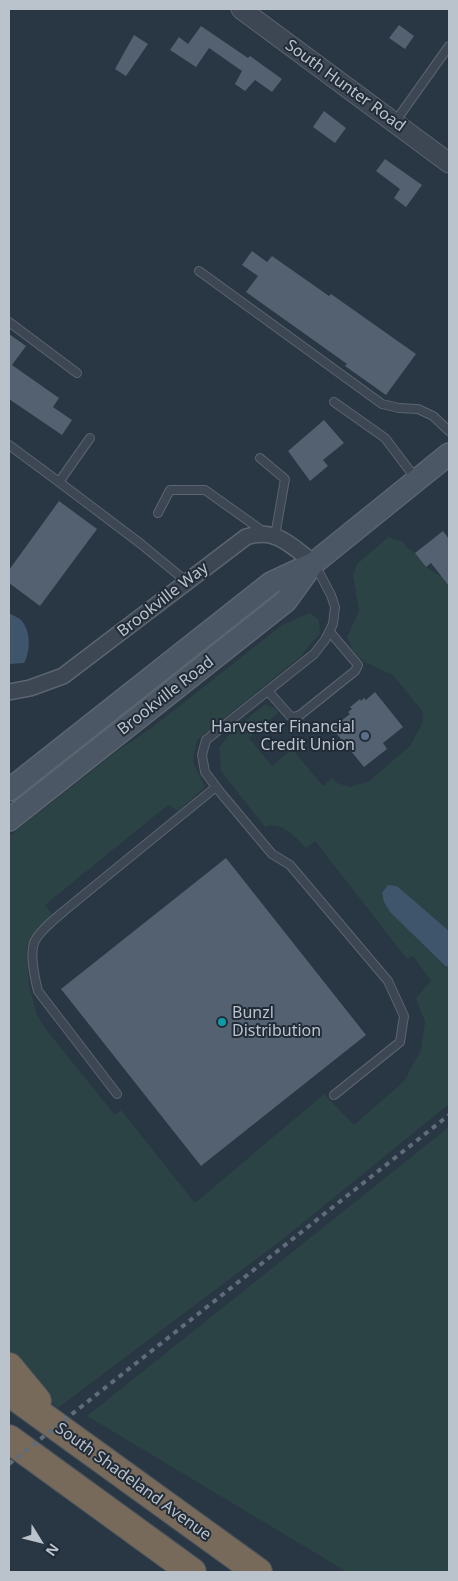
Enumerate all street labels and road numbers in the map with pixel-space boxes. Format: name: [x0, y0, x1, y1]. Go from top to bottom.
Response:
street label: South Hunter Road: [281, 36, 409, 136]
street label: Brookville Way: [114, 559, 212, 641]
street label: Brookville Road: [114, 653, 218, 739]
street label: South Shadeland Avenue: [51, 1419, 215, 1545]

